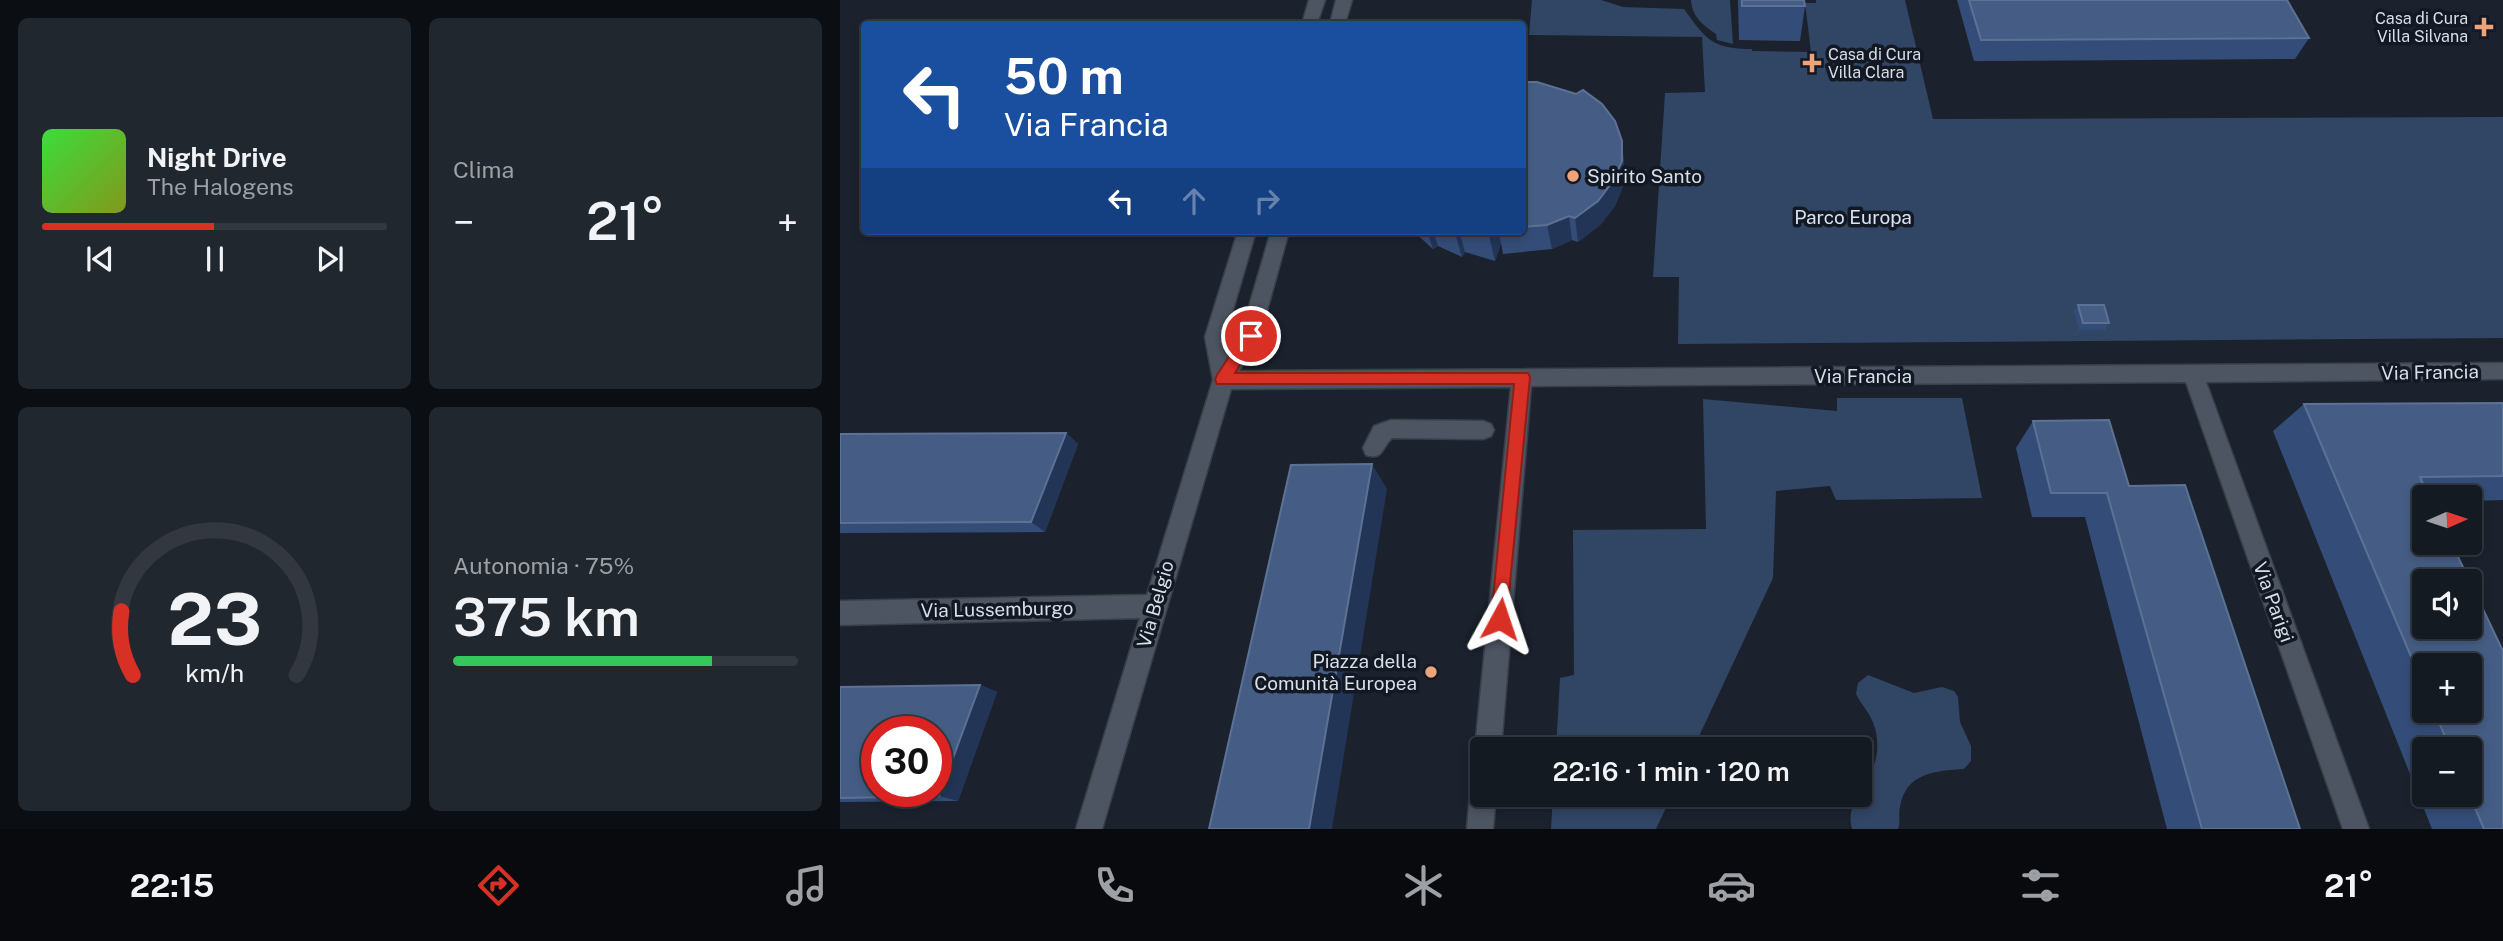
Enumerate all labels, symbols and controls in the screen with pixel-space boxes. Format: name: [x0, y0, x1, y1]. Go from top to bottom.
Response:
place label: Casa di Cura Villa Silvana: [2375, 9, 2468, 46]
marker: Casa di Cura Villa Silvana: [2474, 17, 2494, 37]
place label: Casa di Cura Villa Clara: [1828, 45, 1921, 82]
text: 50 m: [1004, 47, 1124, 105]
icon: left: [889, 49, 980, 140]
marker: Casa di Cura Villa Clara: [1802, 53, 1822, 73]
text: Via Francia: [1004, 106, 1169, 143]
text: Night Drive: [147, 142, 287, 173]
text: Clima: [453, 156, 514, 183]
place label: Spirito Santo: [1587, 165, 1702, 187]
marker: Spirito Santo: [1565, 168, 1581, 184]
text: The Halogens: [147, 173, 294, 200]
icon: left: [1102, 182, 1140, 220]
icon: ahead: [1175, 182, 1213, 220]
icon: right: [1248, 182, 1286, 220]
text: 21°: [586, 191, 665, 252]
text: −: [453, 200, 474, 245]
text: +: [777, 200, 798, 245]
park label: Parco Europa: [1794, 206, 1912, 228]
icon: previous: [81, 240, 119, 278]
icon: pause: [196, 240, 234, 278]
icon: next: [311, 240, 349, 278]
pin: [1221, 306, 1281, 366]
icon: arrive: [1232, 317, 1270, 355]
street label: Via Francia: [2381, 360, 2479, 384]
street label: Via Francia: [1814, 365, 1912, 387]
north arrow: [2412, 485, 2482, 555]
map controls: [2412, 485, 2482, 807]
text: Autonomia · 75%: [453, 552, 634, 579]
street label: Via Belgio: [1132, 558, 1178, 650]
street label: Via Parigi: [2249, 559, 2299, 645]
button: sound: [2412, 569, 2482, 639]
text: 23: [167, 576, 262, 661]
position arrow: [1463, 582, 1537, 656]
text: 375 km: [453, 587, 640, 648]
street label: Via Lussemburgo: [920, 597, 1074, 621]
place label: Piazza della Comunità Europea: [1254, 650, 1417, 694]
button: +: [2412, 653, 2482, 723]
text: km/h: [185, 658, 244, 688]
marker: Piazza della Comunità Europea: [1423, 664, 1439, 680]
speed limit sign: 30: [861, 716, 952, 807]
button: −: [2412, 737, 2482, 807]
text: 22:16 · 1 min · 120 m: [1552, 756, 1790, 787]
icon: directions: [474, 861, 523, 910]
icon: music: [782, 861, 831, 910]
icon: phone: [1090, 861, 1139, 910]
icon: climate: [1399, 861, 1448, 910]
icon: car: [1707, 861, 1756, 910]
icon: filters: [2016, 861, 2065, 910]
text: 22:15: [130, 867, 214, 904]
text: 21°: [2324, 867, 2373, 904]

